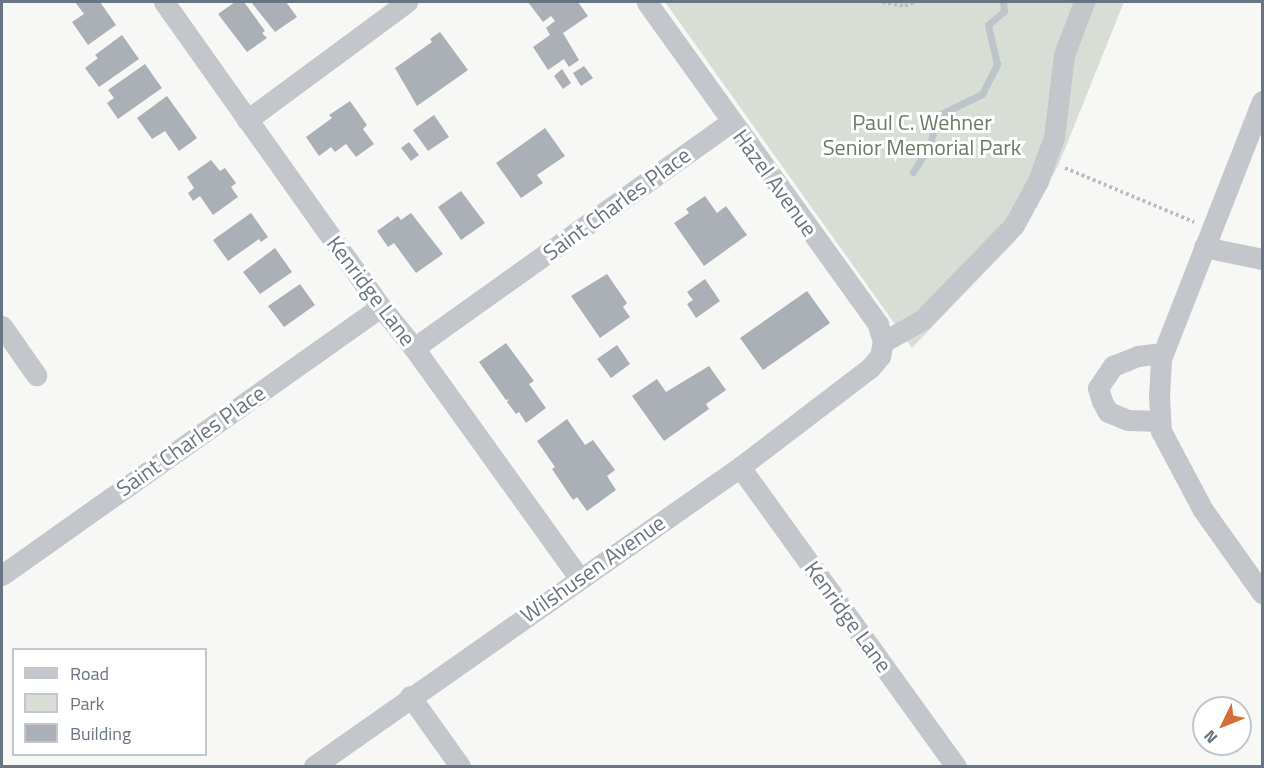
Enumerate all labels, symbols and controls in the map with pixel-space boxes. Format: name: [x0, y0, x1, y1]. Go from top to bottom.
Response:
park label: Paul C. Wehner Senior Memorial Park: [823, 109, 1021, 160]
street label: Hazel Avenue: [727, 124, 823, 242]
street label: Saint Charles Place: [538, 142, 696, 266]
street label: Kenridge Lane: [321, 231, 421, 351]
street label: Saint Charles Place: [112, 380, 270, 502]
street label: Wilshusen Avenue: [516, 509, 670, 629]
street label: Kenridge Lane: [799, 556, 897, 678]
legend: [12, 648, 207, 756]
text: Road: [70, 660, 109, 687]
text: Park: [70, 690, 104, 717]
north arrow: [1192, 696, 1252, 756]
text: Building: [70, 720, 131, 747]
text: N: [1198, 725, 1223, 749]

